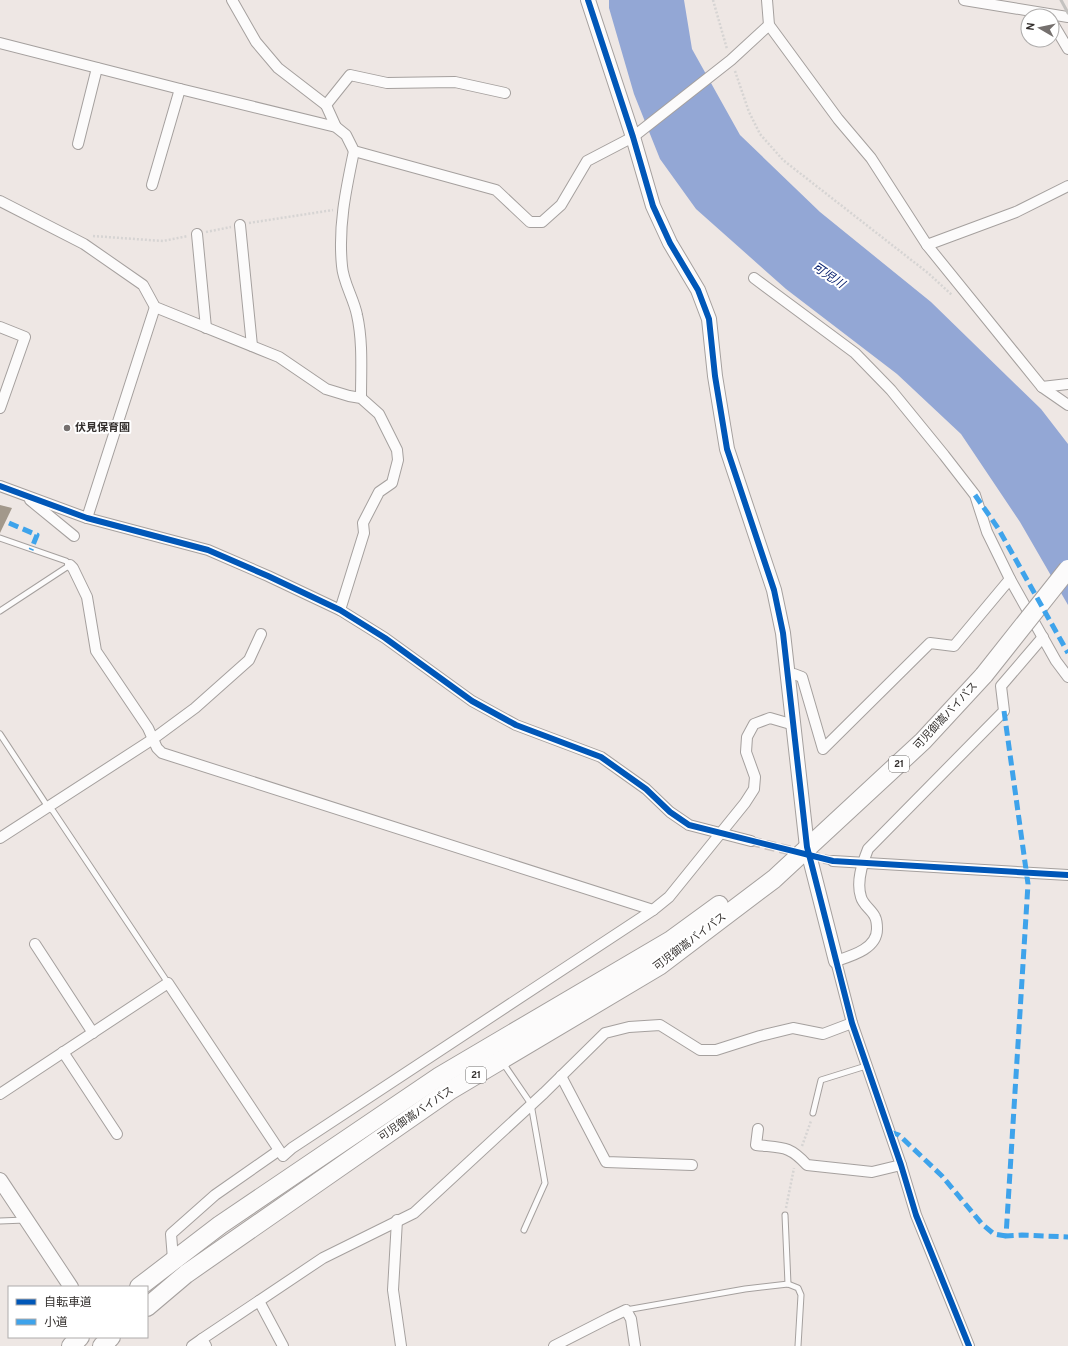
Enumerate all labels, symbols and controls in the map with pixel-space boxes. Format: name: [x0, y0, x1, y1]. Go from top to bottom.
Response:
north arrow: [1020, 8, 1060, 48]
text: N: [1024, 22, 1039, 32]
water label: 可児川: [809, 259, 849, 294]
place label: 伏見保育園: [75, 421, 130, 435]
marker: 伏見保育園: [62, 423, 72, 433]
street label: 可児御嵩バイパス: [911, 679, 981, 753]
road number: 21: [889, 756, 909, 772]
street label: 可児御嵩バイパス: [651, 910, 729, 974]
road number: 21: [466, 1067, 486, 1083]
street label: 可児御嵩バイパス: [376, 1084, 456, 1144]
legend: [8, 1286, 148, 1338]
text: 自転車道: [44, 1295, 92, 1311]
text: 小道: [44, 1315, 68, 1331]

